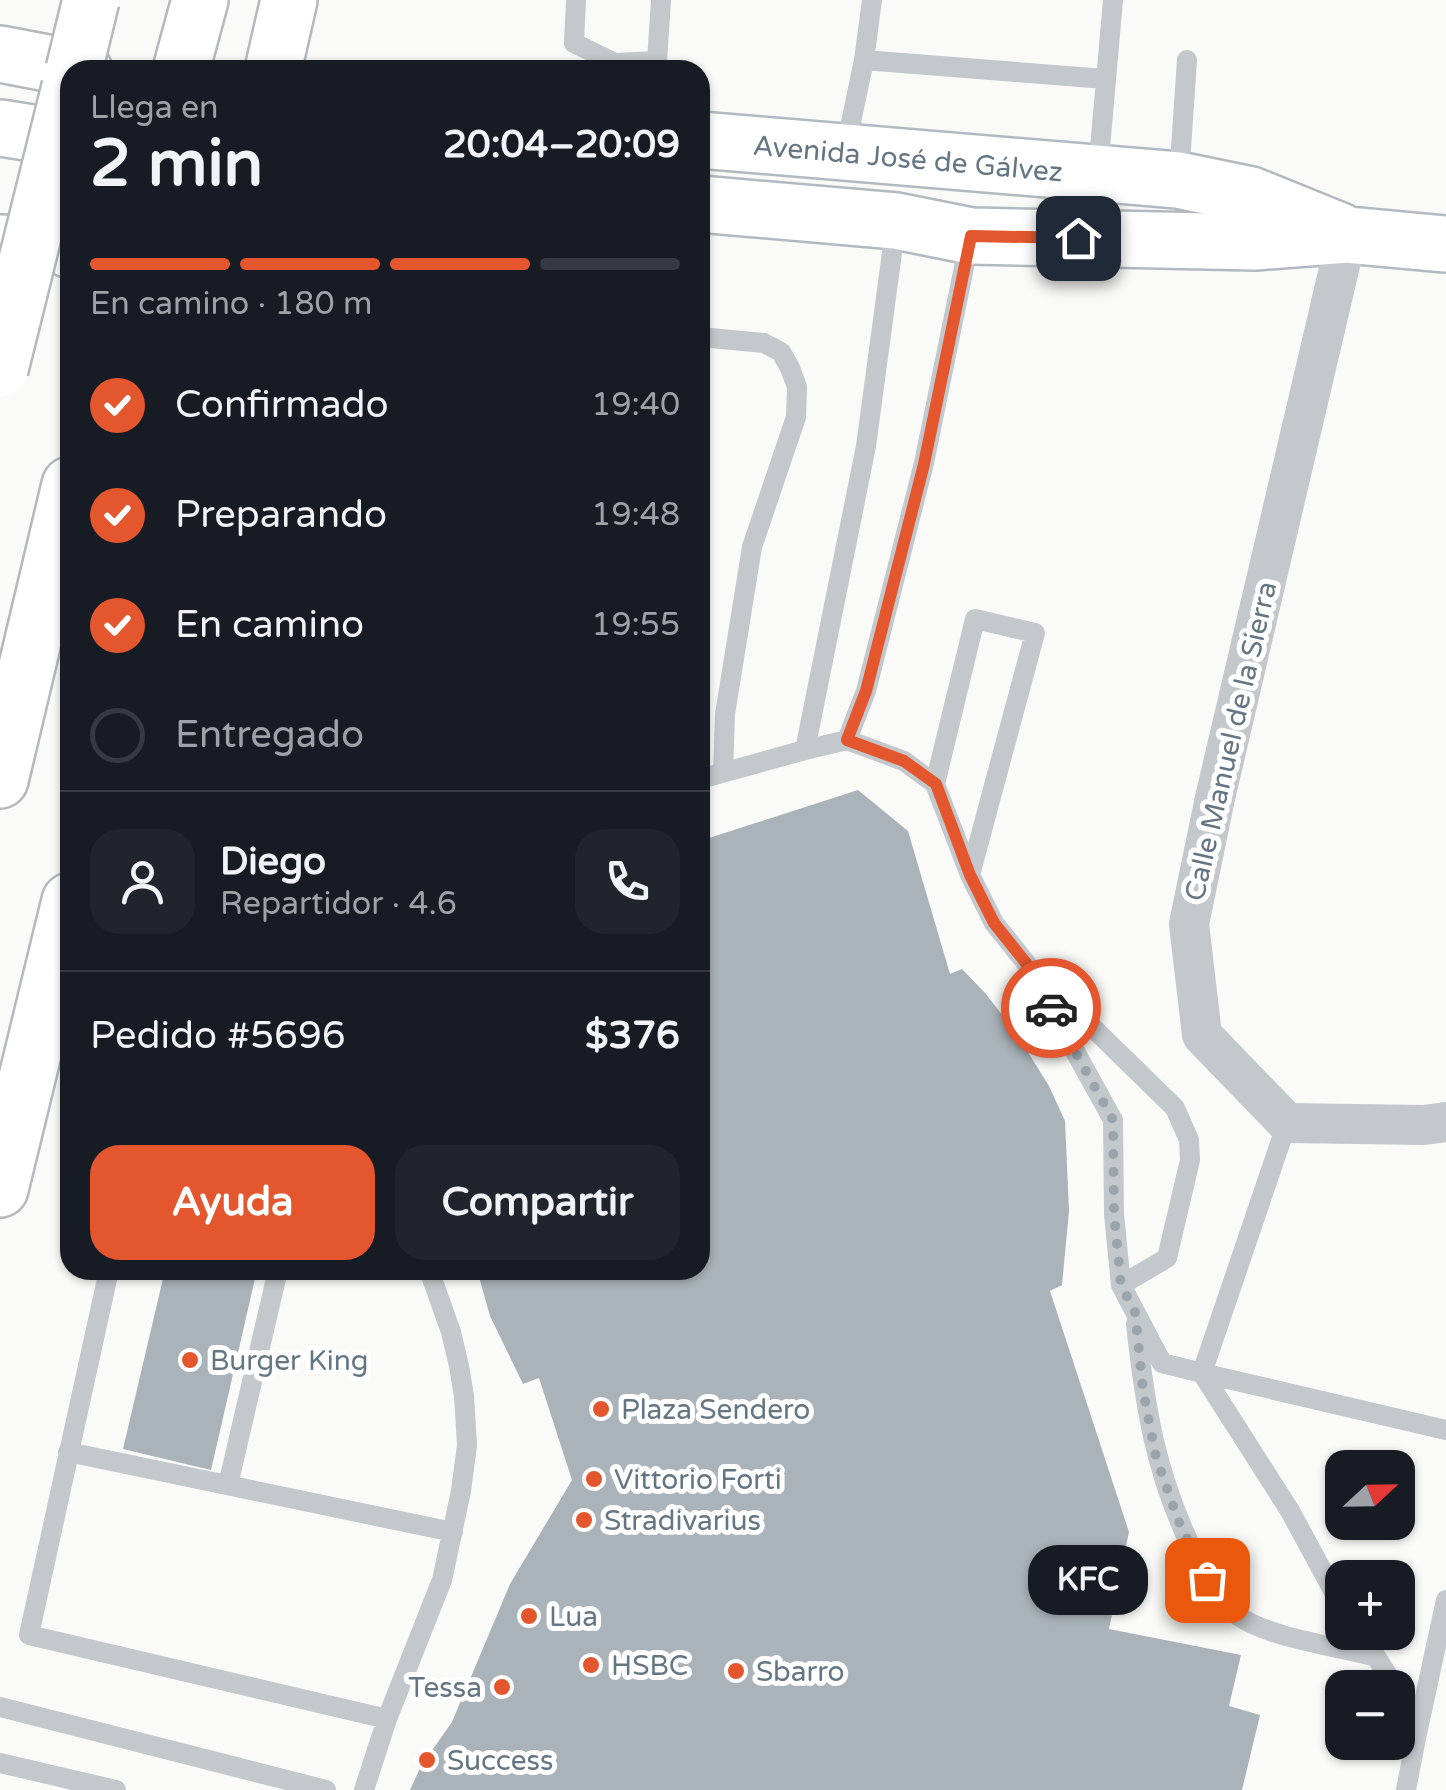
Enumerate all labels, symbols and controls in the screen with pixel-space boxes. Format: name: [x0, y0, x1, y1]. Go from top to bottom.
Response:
text: Llega en: [90, 89, 219, 127]
text: 20:04–20:09: [443, 122, 680, 168]
text: 2 min: [90, 125, 263, 204]
street label: Avenida José de Gálvez: [752, 129, 1064, 189]
pin: [1036, 196, 1121, 281]
icon: home: [1051, 211, 1106, 266]
text: En camino · 180 m: [90, 285, 372, 323]
icon: check: [90, 378, 145, 433]
text: Confirmado: [175, 382, 389, 428]
text: 19:40: [591, 386, 680, 424]
icon: check: [90, 488, 145, 543]
text: Preparando: [175, 492, 387, 538]
text: 19:48: [591, 496, 680, 534]
street label: Calle Manuel de la Sierra: [1178, 578, 1284, 904]
icon: check: [90, 598, 145, 653]
text: En camino: [175, 602, 364, 648]
text: 19:55: [591, 606, 680, 644]
text: Entregado: [175, 712, 364, 758]
button: person: [90, 829, 195, 934]
button: phone: [575, 829, 680, 934]
text: Diego: [220, 839, 326, 885]
text: Repartidor · 4.6: [220, 885, 457, 923]
courier: [1001, 958, 1101, 1058]
icon: car: [1024, 981, 1079, 1036]
text: Pedido #5696: [90, 1013, 346, 1059]
text: $376: [585, 1013, 680, 1059]
button: Ayuda: [90, 1145, 375, 1260]
button: Compartir: [395, 1145, 680, 1260]
place label: Burger King: [210, 1344, 369, 1378]
marker: Burger King: [179, 1349, 201, 1371]
place label: Plaza Sendero: [621, 1393, 810, 1427]
marker: Plaza Sendero: [590, 1398, 612, 1420]
north arrow: [1325, 1450, 1415, 1540]
map controls: [1325, 1450, 1415, 1760]
place label: Vittorio Forti: [614, 1463, 782, 1497]
marker: Vittorio Forti: [583, 1468, 605, 1490]
place label: Stradivarius: [604, 1504, 761, 1538]
marker: Stradivarius: [573, 1509, 595, 1531]
pin: [1165, 1538, 1250, 1623]
callout: KFC: [1027, 1545, 1147, 1615]
icon: bag: [1180, 1553, 1235, 1608]
button: +: [1325, 1560, 1415, 1650]
text: KFC: [1057, 1561, 1119, 1599]
place label: Lua: [549, 1600, 598, 1634]
marker: Lua: [518, 1605, 540, 1627]
place label: HSBC: [611, 1649, 688, 1683]
marker: HSBC: [580, 1654, 602, 1676]
place label: Sbarro: [756, 1655, 844, 1689]
marker: Sbarro: [725, 1660, 747, 1682]
button: −: [1325, 1670, 1415, 1760]
place label: Tessa: [408, 1671, 482, 1705]
marker: Tessa: [491, 1676, 513, 1698]
place label: Success: [447, 1744, 553, 1778]
marker: Success: [416, 1749, 438, 1771]

